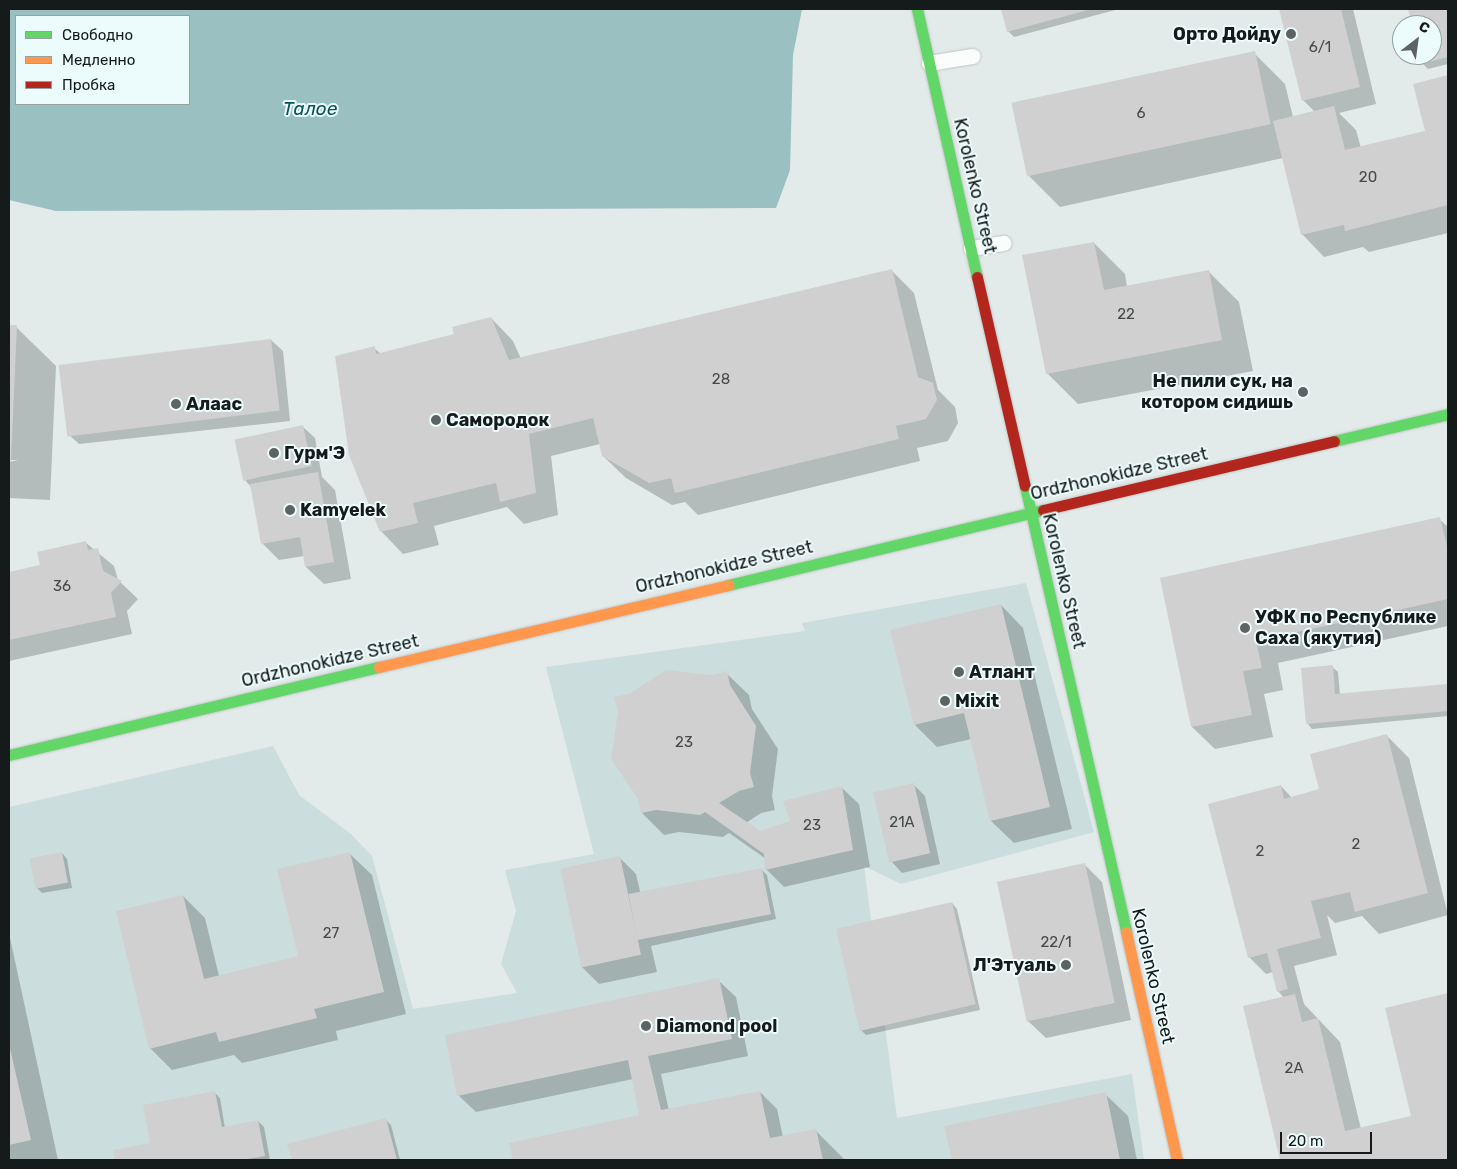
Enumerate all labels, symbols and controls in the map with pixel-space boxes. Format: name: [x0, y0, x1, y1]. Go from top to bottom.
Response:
legend: [15, 15, 190, 105]
north arrow: [1392, 15, 1442, 65]
text: С: [1416, 18, 1433, 37]
place label: Орто Дойду: [1173, 23, 1281, 45]
text: Свободно: [62, 26, 133, 44]
marker: Орто Дойду: [1285, 28, 1297, 40]
house number: 6/1: [1309, 39, 1331, 57]
text: Медленно: [62, 51, 135, 69]
text: Пробка: [62, 76, 115, 94]
water label: Талое: [283, 98, 337, 120]
house number: 6: [1136, 105, 1146, 123]
street label: Korolenko Street: [949, 116, 1001, 256]
house number: 20: [1359, 169, 1377, 187]
house number: 22: [1117, 306, 1135, 324]
house number: 28: [712, 371, 730, 389]
place label: Не пили сук, на котором сидишь: [1141, 371, 1293, 414]
marker: Не пили сук, на котором сидишь: [1297, 386, 1309, 398]
place label: Алаас: [186, 393, 242, 415]
marker: Алаас: [170, 398, 182, 410]
place label: Самородок: [446, 409, 549, 431]
marker: Самородок: [430, 414, 442, 426]
place label: Гурм'Э: [284, 442, 345, 464]
street label: Ordzhonokidze Street: [1028, 443, 1210, 505]
marker: Гурм'Э: [268, 447, 280, 459]
place label: Kamyelek: [300, 499, 386, 521]
marker: Kamyelek: [284, 504, 296, 516]
street label: Korolenko Street: [1038, 511, 1090, 651]
street label: Ordzhonokidze Street: [633, 536, 815, 598]
house number: 36: [53, 578, 71, 596]
place label: УФК по Республике Саха (якутия): [1255, 607, 1436, 650]
marker: УФК по Республике Саха (якутия): [1239, 622, 1251, 634]
street label: Ordzhonokidze Street: [239, 630, 421, 692]
place label: Атлант: [969, 661, 1035, 683]
marker: Атлант: [953, 666, 965, 678]
place label: Mixit: [955, 690, 999, 712]
marker: Mixit: [939, 695, 951, 707]
house number: 23: [675, 734, 693, 752]
house number: 21А: [889, 814, 915, 832]
house number: 23: [803, 817, 821, 835]
house number: 2: [1352, 836, 1360, 854]
house number: 2: [1256, 843, 1264, 861]
street label: Korolenko Street: [1127, 906, 1179, 1046]
house number: 27: [323, 925, 339, 943]
house number: 22/1: [1040, 934, 1072, 952]
place label: Л'Этуаль: [973, 954, 1056, 976]
marker: Л'Этуаль: [1060, 959, 1072, 971]
place label: Diamond pool: [656, 1015, 777, 1037]
marker: Diamond pool: [640, 1020, 652, 1032]
house number: 2А: [1285, 1060, 1303, 1078]
scale bar: [1282, 1122, 1374, 1154]
text: 20 m: [1288, 1132, 1323, 1150]

